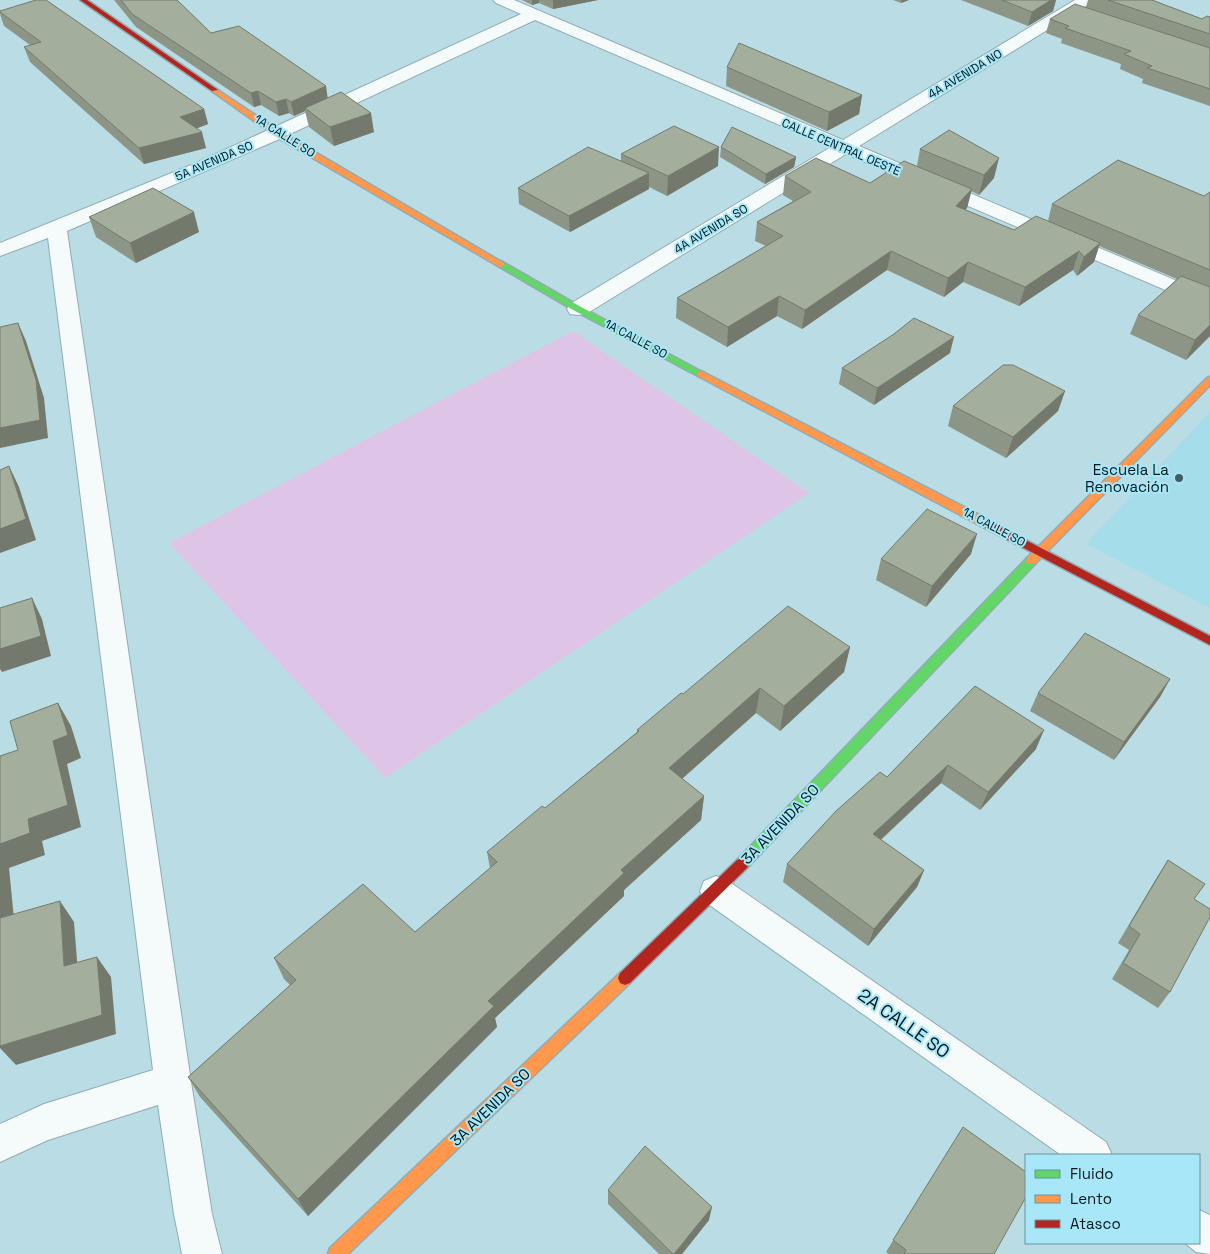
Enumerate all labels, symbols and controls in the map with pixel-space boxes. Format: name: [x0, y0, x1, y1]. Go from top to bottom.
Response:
street label: 4A AVENIDA NO: [925, 45, 1005, 103]
street label: 1A CALLE SO: [251, 111, 319, 161]
street label: CALLE CENTRAL OESTE: [779, 115, 903, 179]
street label: 5A AVENIDA SO: [173, 137, 255, 185]
street label: 4A AVENIDA SO: [671, 201, 751, 257]
street label: 1A CALLE SO: [602, 316, 670, 362]
place label: Escuela La Renovación: [1085, 460, 1169, 496]
marker: Escuela La Renovación: [1173, 472, 1185, 484]
street label: 1A CALLE SO: [960, 504, 1028, 550]
street label: 3A AVENIDA SO: [737, 780, 823, 868]
street label: 2A CALLE SO: [854, 983, 954, 1063]
street label: 3A AVENIDA SO: [446, 1064, 534, 1150]
legend: [1025, 1154, 1200, 1244]
text: Fluido: [1070, 1164, 1114, 1183]
text: Lento: [1070, 1189, 1112, 1208]
text: Atasco: [1070, 1214, 1121, 1233]

